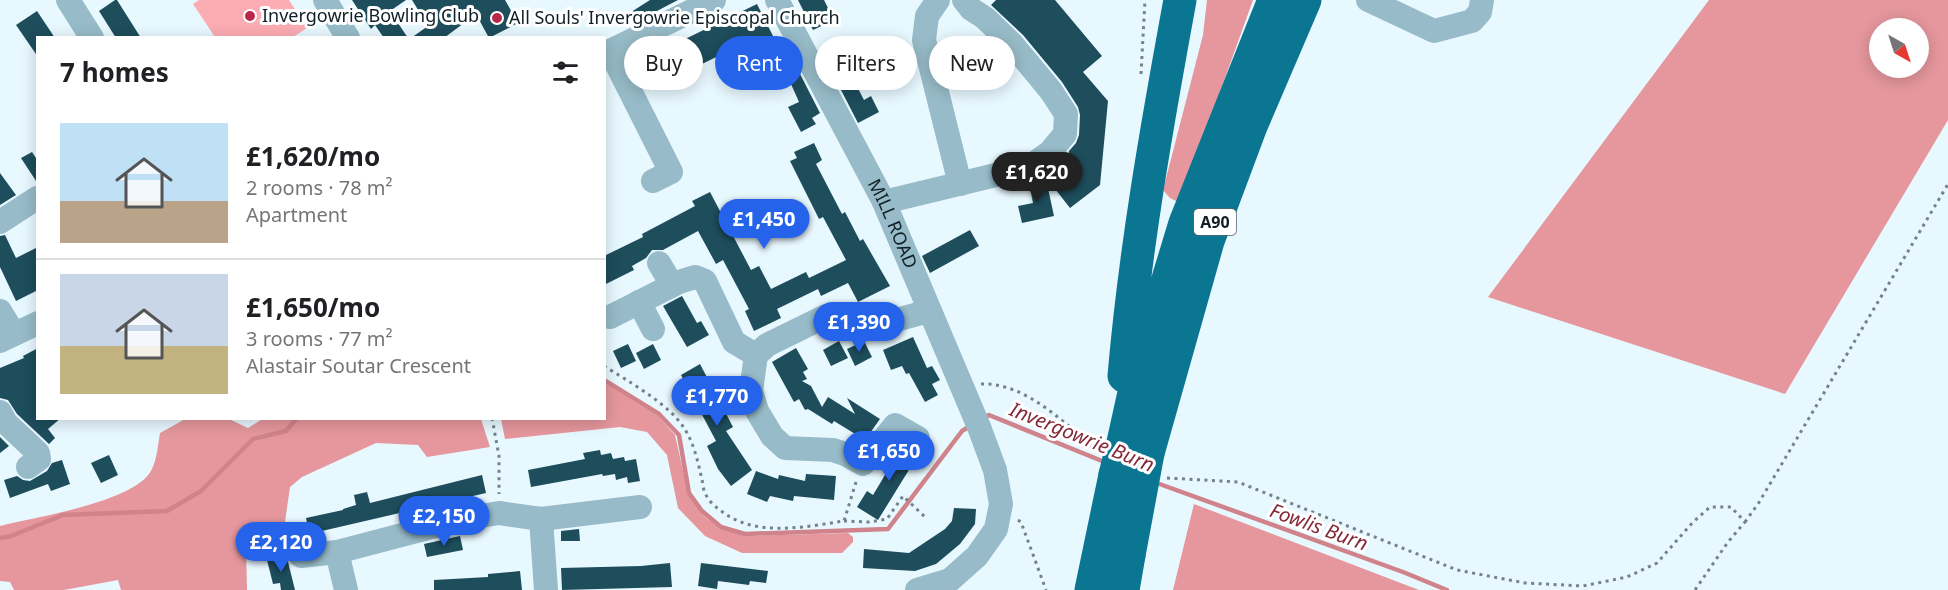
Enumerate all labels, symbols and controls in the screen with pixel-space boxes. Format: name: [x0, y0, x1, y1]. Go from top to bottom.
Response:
place label: Invergowrie Bowling Club: [262, 3, 479, 27]
place label: All Souls' Invergowrie Episcopal Church: [509, 5, 840, 29]
marker: Invergowrie Bowling Club: [243, 9, 257, 23]
marker: All Souls' Invergowrie Episcopal Church: [490, 11, 504, 25]
north arrow: [1869, 18, 1929, 78]
map controls: [1869, 18, 1929, 78]
chip: Buy: [624, 36, 703, 90]
chip: Rent: [715, 36, 803, 90]
chip: Filters: [815, 36, 917, 90]
chip: New: [929, 36, 1015, 90]
text: 7 homes: [60, 54, 169, 90]
icon: filters: [549, 56, 582, 89]
text: £1,620/mo: [246, 138, 380, 174]
icon: home: [108, 147, 180, 219]
pin: £1,620: [988, 152, 1086, 203]
text: £1,620: [1006, 158, 1068, 185]
text: 2 rooms · 78 m²: [246, 174, 393, 201]
street label: MILL ROAD: [863, 174, 924, 272]
pin: £1,450: [715, 199, 813, 250]
text: Apartment: [246, 201, 347, 228]
text: £1,450: [733, 205, 795, 232]
road number: A90: [1194, 209, 1236, 235]
text: £1,650/mo: [246, 289, 380, 325]
icon: home: [108, 298, 180, 370]
pin: £1,390: [810, 302, 908, 353]
text: £1,390: [828, 308, 890, 335]
text: 3 rooms · 77 m²: [246, 325, 393, 352]
text: Alastair Soutar Crescent: [246, 352, 471, 379]
pin: £1,770: [668, 376, 766, 427]
text: £1,770: [686, 382, 748, 409]
water label: Invergowrie Burn: [1005, 395, 1158, 478]
pin: £1,650: [840, 431, 938, 482]
text: £1,650: [858, 437, 920, 464]
pin: £2,150: [395, 496, 493, 547]
water label: Fowlis Burn: [1267, 496, 1372, 557]
text: £2,150: [413, 502, 475, 529]
pin: £2,120: [232, 522, 330, 573]
text: £2,120: [250, 528, 312, 555]

